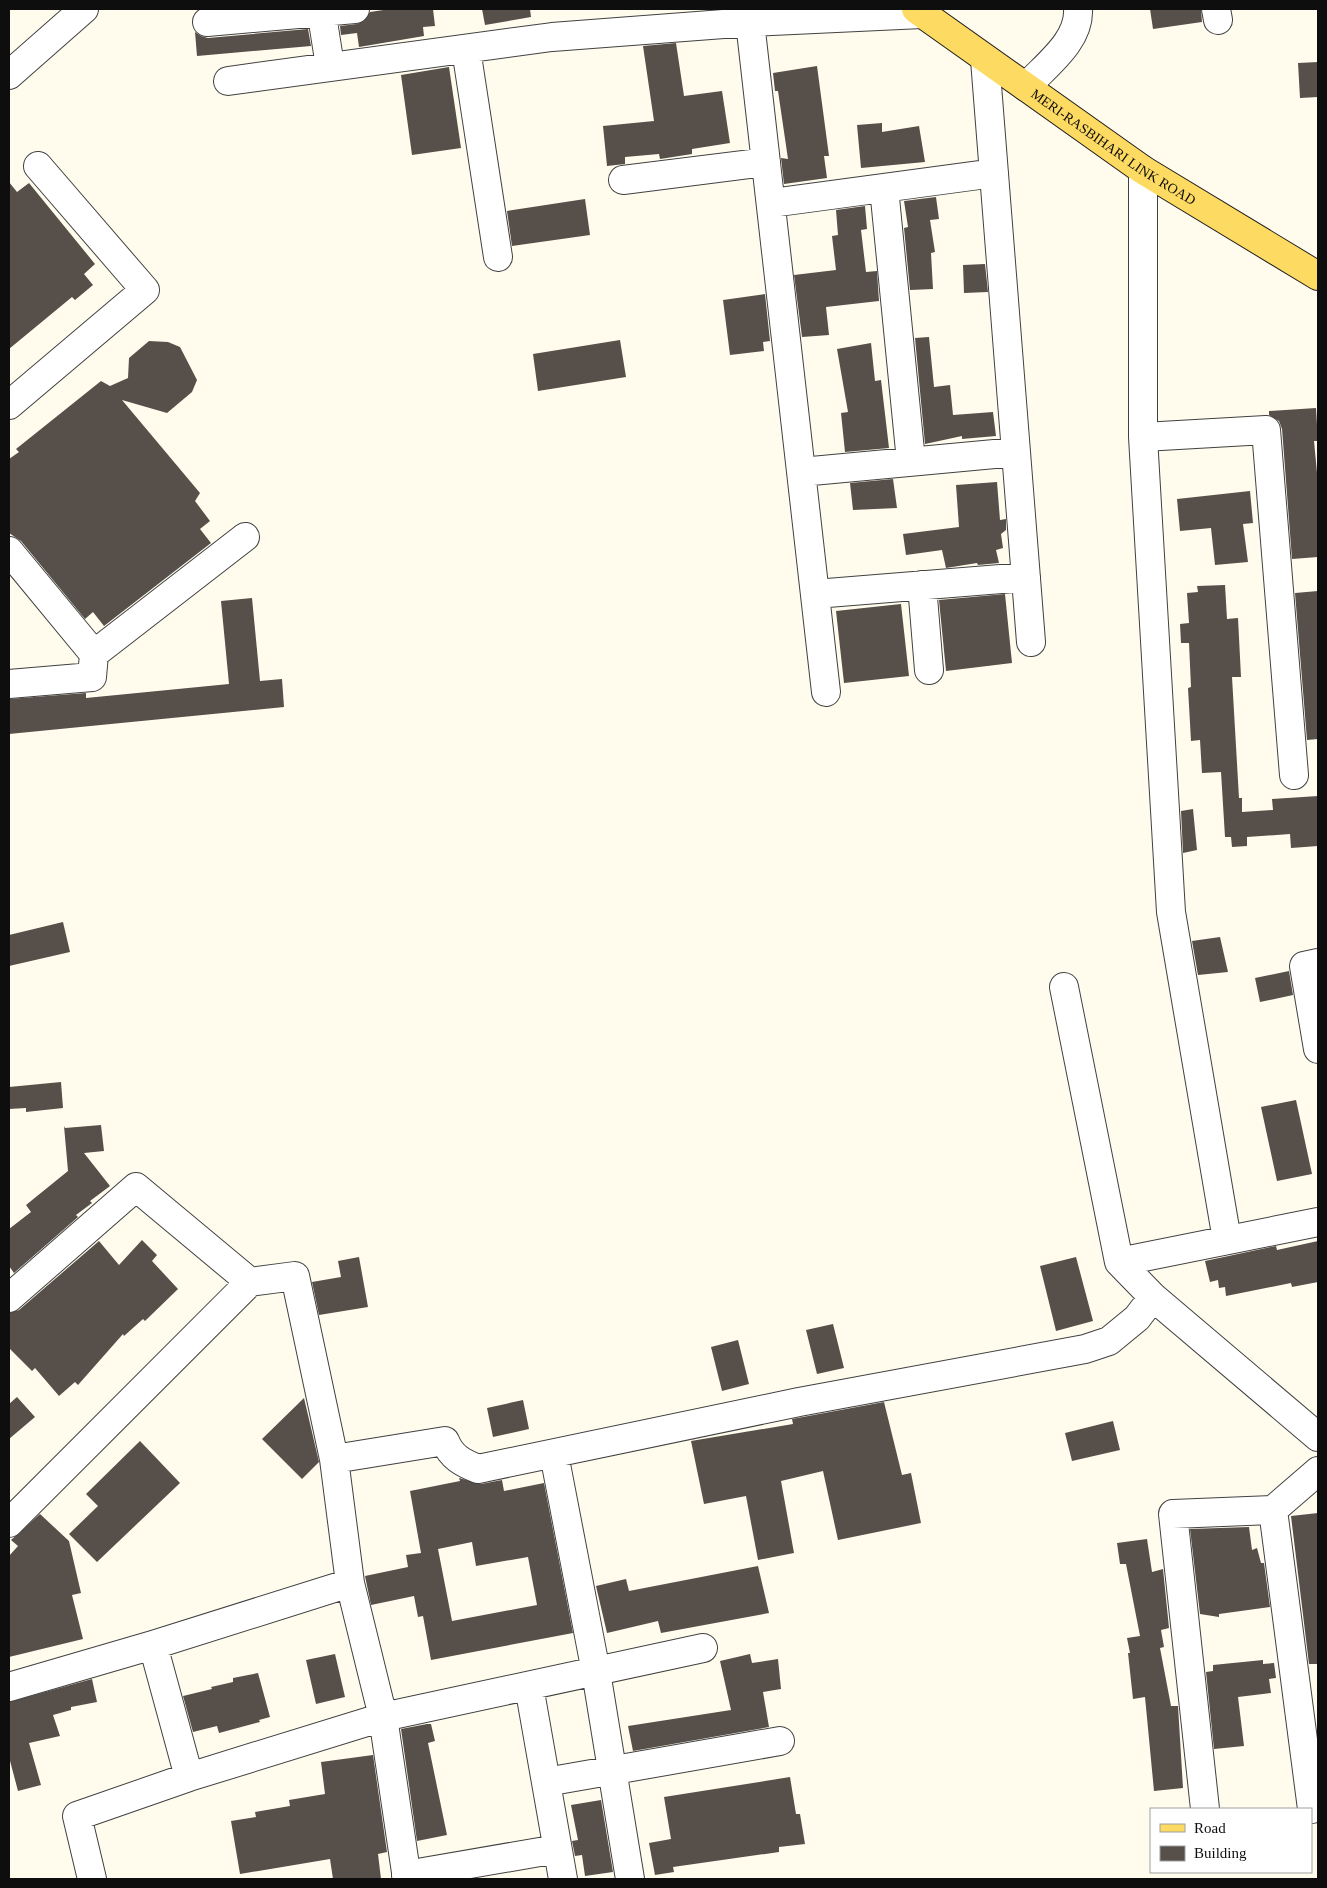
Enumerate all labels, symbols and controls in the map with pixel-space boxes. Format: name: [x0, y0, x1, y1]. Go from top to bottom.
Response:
street label: MERI-RASBIHARI LINK ROAD: [1029, 86, 1199, 208]
legend: [1150, 1808, 1312, 1873]
text: Road: [1194, 1820, 1226, 1836]
text: Building: [1194, 1845, 1247, 1861]

